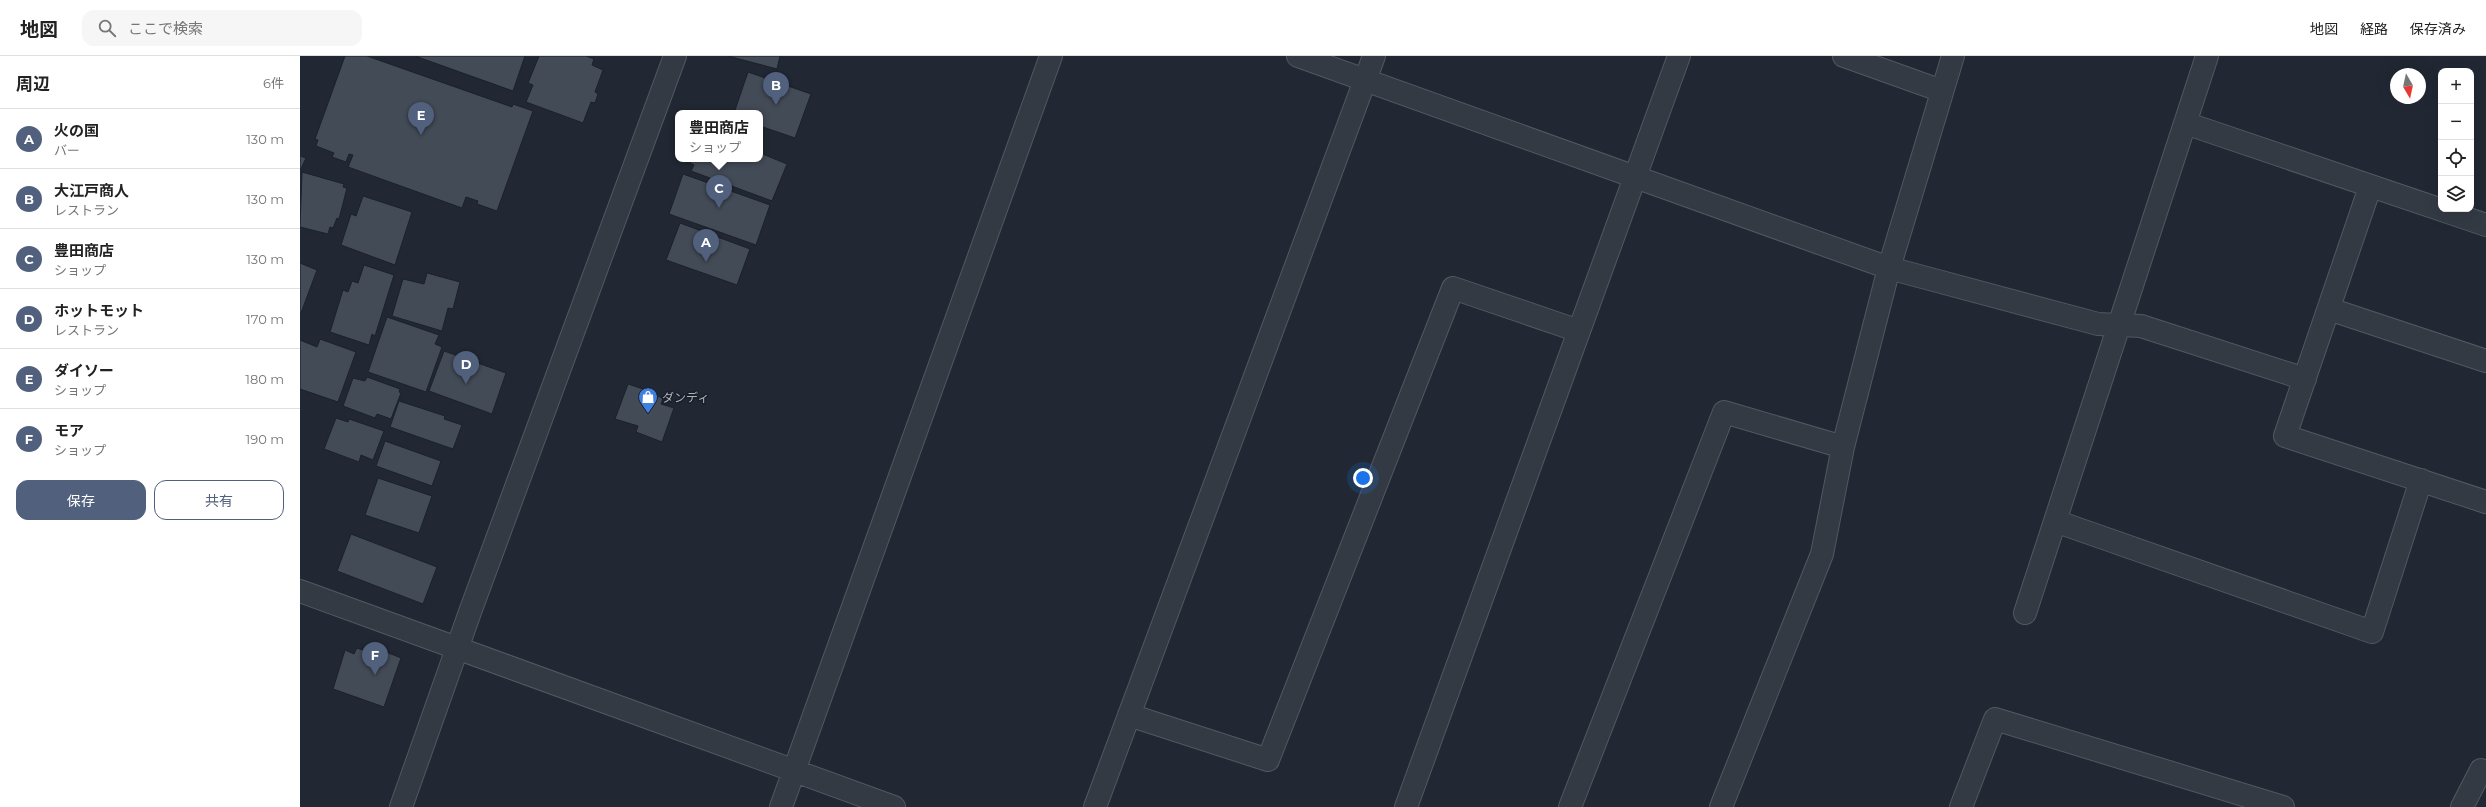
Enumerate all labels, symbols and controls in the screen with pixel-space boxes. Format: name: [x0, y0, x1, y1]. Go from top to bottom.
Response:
search box: [82, 10, 362, 46]
icon: search: [96, 17, 118, 39]
text: 地図: [20, 18, 58, 41]
text: ここで検索: [128, 19, 203, 38]
text: 地図: [2310, 20, 2338, 38]
text: 経路: [2360, 20, 2388, 38]
text: 保存済み: [2410, 20, 2466, 38]
north arrow: [2390, 68, 2426, 104]
map controls: [2438, 68, 2474, 212]
button: +: [2438, 68, 2474, 104]
pin: B: [763, 72, 789, 105]
text: 周辺: [16, 74, 50, 94]
text: 6件: [263, 75, 284, 91]
pin: E: [408, 102, 434, 135]
button: −: [2438, 104, 2474, 140]
popup: [675, 110, 763, 162]
text: 豊田商店: [689, 118, 749, 137]
text: 火の国: [54, 121, 99, 140]
text: A: [24, 131, 34, 147]
text: 130 m: [246, 131, 284, 147]
text: ショップ: [689, 139, 741, 155]
button: locate: [2438, 140, 2474, 176]
text: バー: [54, 142, 80, 158]
pin: C: [706, 175, 732, 208]
button: layers: [2438, 176, 2474, 212]
text: 大江戸商人: [54, 181, 129, 200]
text: B: [24, 191, 34, 207]
text: 130 m: [246, 191, 284, 207]
text: レストラン: [54, 202, 119, 218]
pin: A: [693, 229, 719, 262]
text: 豊田商店: [54, 241, 114, 260]
text: C: [24, 251, 34, 267]
text: 130 m: [246, 251, 284, 267]
text: ショップ: [54, 262, 106, 278]
text: ホットモット: [54, 301, 144, 320]
text: D: [24, 311, 34, 327]
text: 170 m: [246, 311, 284, 327]
text: レストラン: [54, 322, 119, 338]
pin: D: [453, 351, 479, 384]
text: ダイソー: [54, 361, 114, 380]
text: E: [25, 371, 33, 387]
text: 180 m: [245, 371, 284, 387]
text: ショップ: [54, 382, 106, 398]
shop icon: ダンディ: [637, 386, 659, 414]
place label: ダンディ: [662, 390, 709, 405]
text: モア: [54, 421, 84, 440]
text: F: [25, 431, 33, 447]
text: 190 m: [246, 431, 284, 447]
text: ショップ: [54, 442, 106, 458]
your location: [1353, 468, 1373, 488]
button: 保存: [16, 480, 146, 520]
button: 共有: [154, 480, 284, 520]
pin: F: [362, 642, 388, 675]

